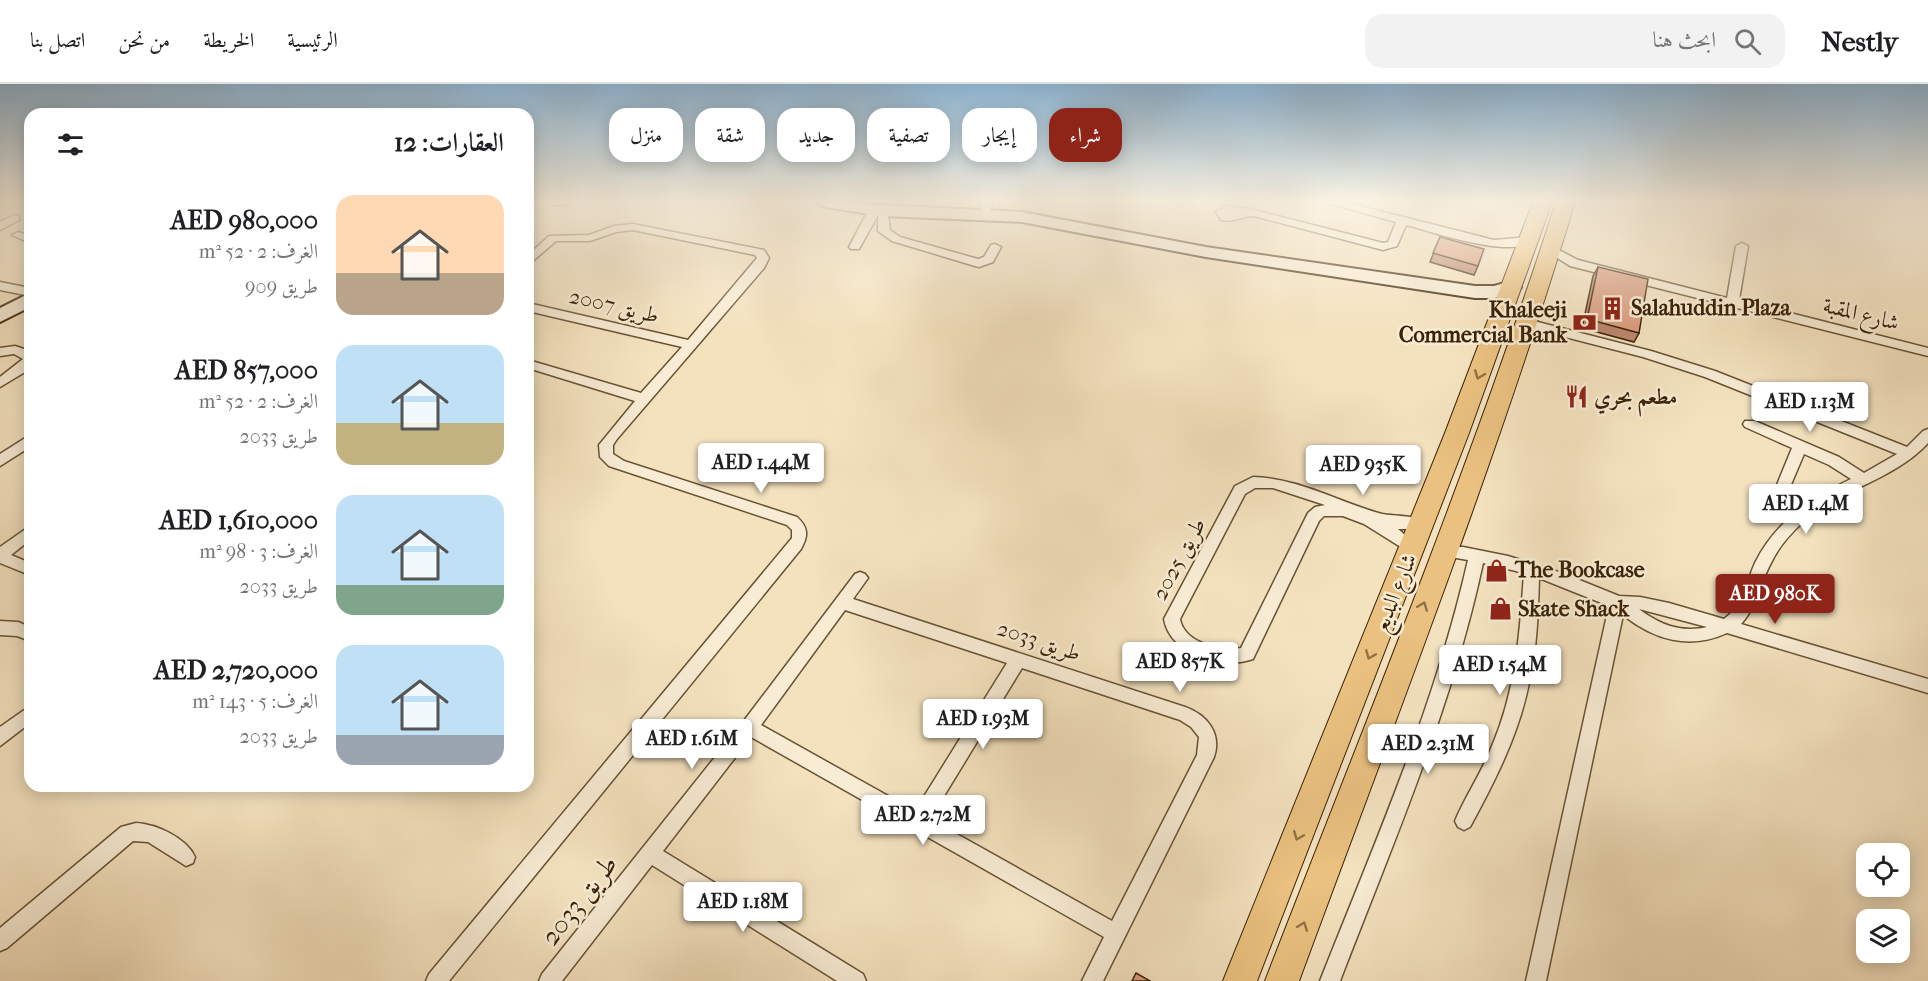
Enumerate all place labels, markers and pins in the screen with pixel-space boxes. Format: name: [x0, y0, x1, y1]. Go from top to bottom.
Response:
building icon: Salahuddin Plaza: [1600, 295, 1626, 321]
place label: Salahuddin Plaza: [1631, 295, 1791, 321]
place label: Khaleeji Commercial Bank: [1399, 297, 1568, 348]
bank icon: Khaleeji Commercial Bank: [1572, 310, 1598, 336]
pin: AED 1.13M: [1741, 382, 1879, 433]
restaurant icon: مطعم بحري: [1563, 384, 1589, 410]
place label: مطعم بحري: [1594, 384, 1677, 417]
pin: AED 1.44M: [692, 443, 830, 494]
pin: AED 935K: [1301, 445, 1425, 496]
pin: AED 1.4M: [1744, 484, 1868, 535]
shop icon: The Bookcase: [1484, 557, 1510, 583]
place label: The Bookcase: [1514, 557, 1645, 583]
pin: AED 980K: [1713, 574, 1837, 625]
shop icon: Skate Shack: [1487, 596, 1513, 622]
place label: Skate Shack: [1518, 596, 1630, 622]
pin: AED 857K: [1118, 642, 1242, 693]
pin: AED 1.54M: [1431, 645, 1569, 696]
pin: AED 1.93M: [914, 699, 1052, 750]
pin: AED 1.61M: [623, 719, 761, 770]
pin: AED 2.31M: [1359, 724, 1497, 775]
pin: AED 2.72M: [854, 795, 992, 846]
pin: AED 1.18M: [674, 882, 812, 933]

